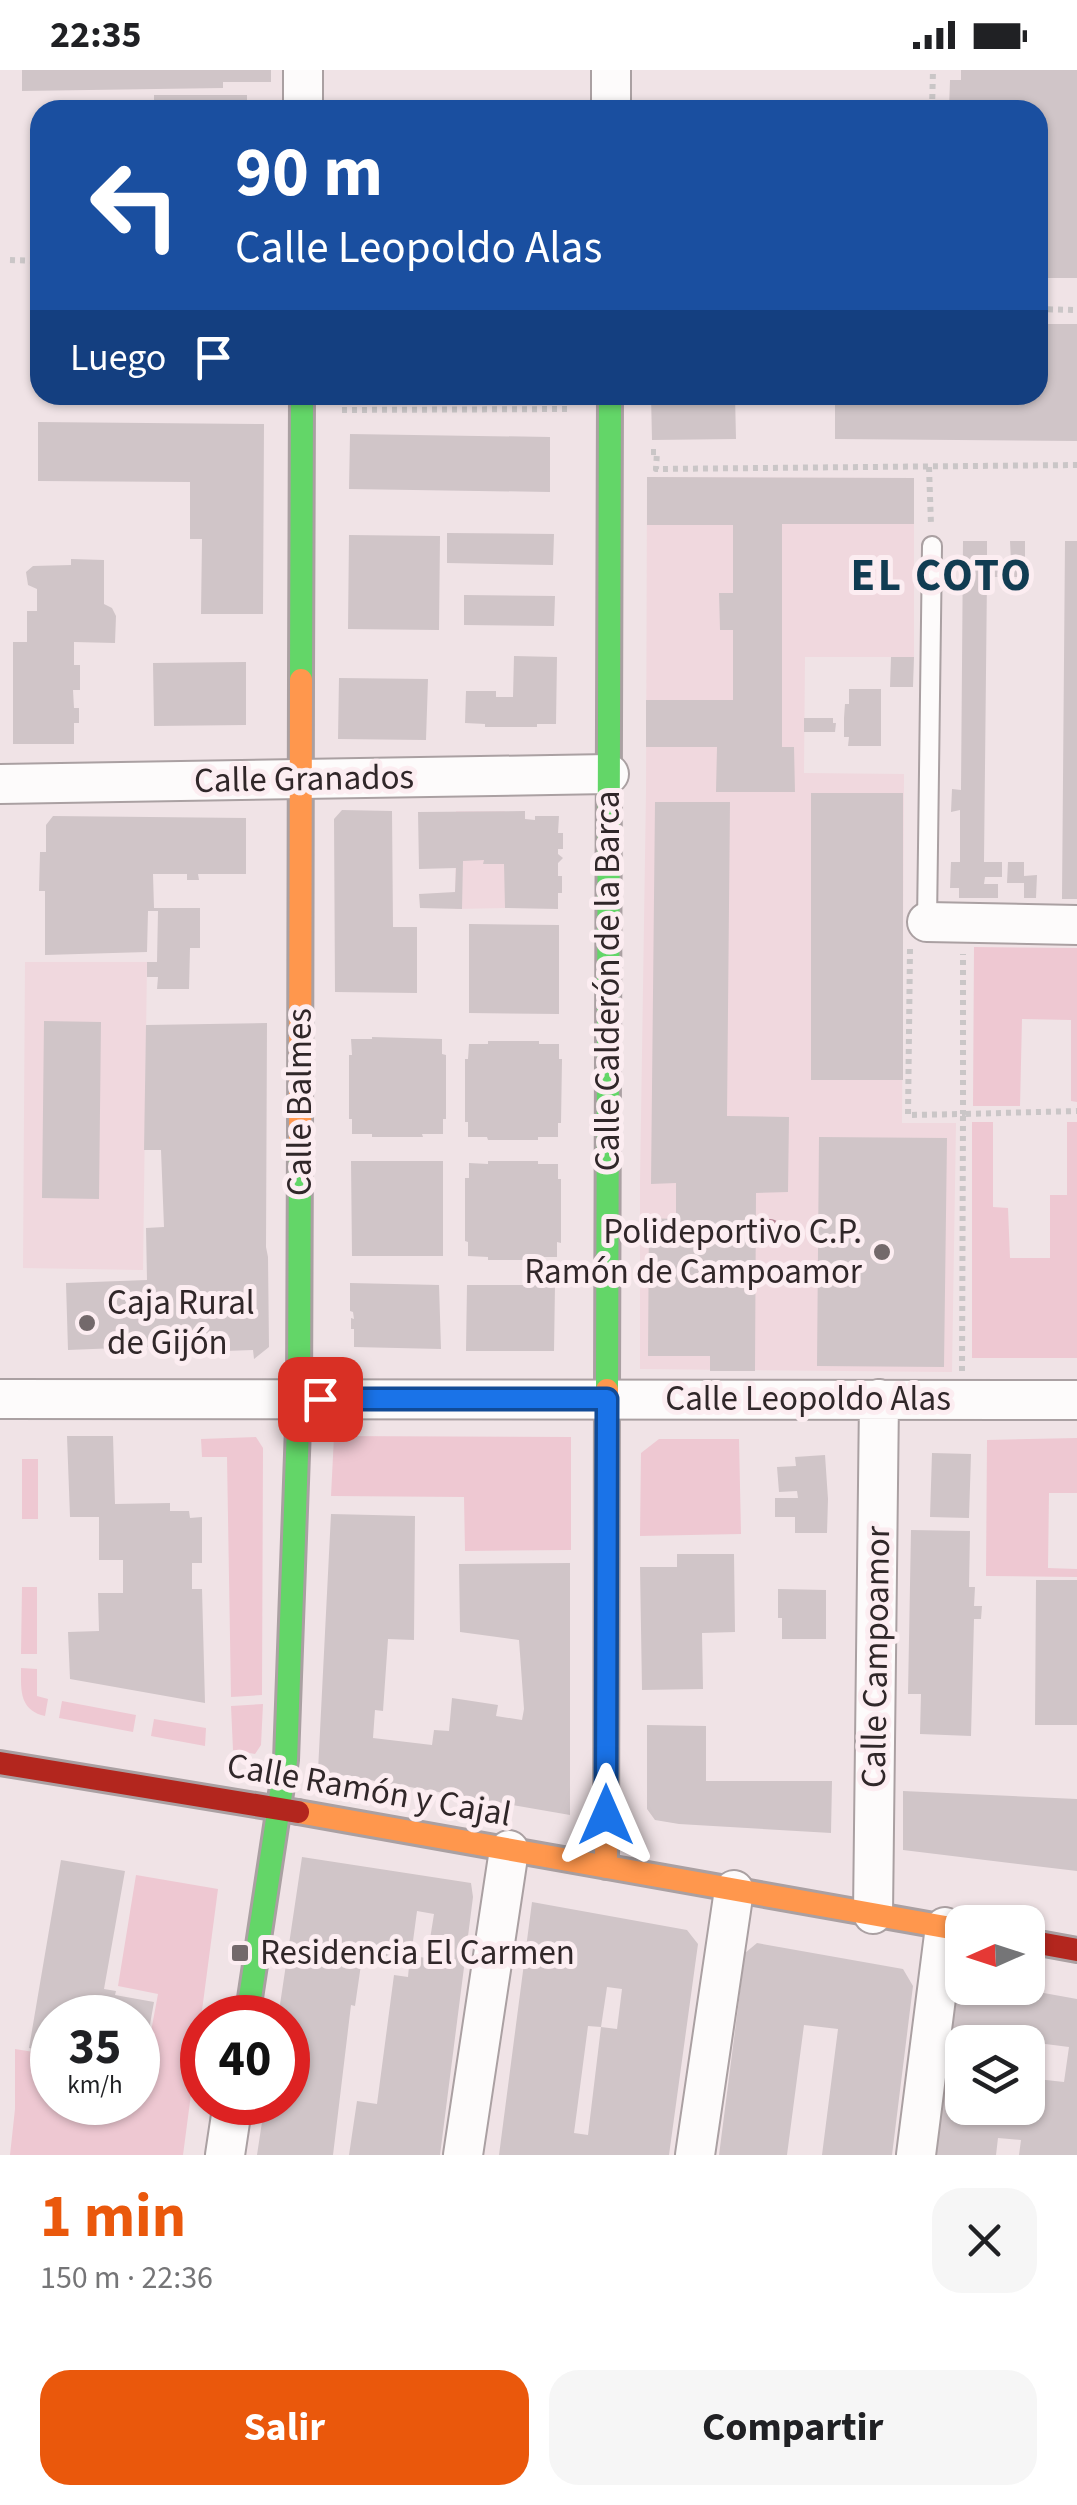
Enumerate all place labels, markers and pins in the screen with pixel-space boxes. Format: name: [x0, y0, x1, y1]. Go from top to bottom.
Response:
place label: Polideportivo C.P. Ramón de Campoamor: [524, 1207, 863, 1297]
marker: Polideportivo C.P. Ramón de Campoamor: [871, 1241, 893, 1263]
place label: Caja Rural de Gijón: [107, 1278, 255, 1368]
marker: Caja Rural de Gijón: [76, 1312, 98, 1334]
pin: [278, 1357, 363, 1442]
place label: Residencia El Carmen: [260, 1928, 575, 1978]
marker: Residencia El Carmen: [229, 1942, 251, 1964]

